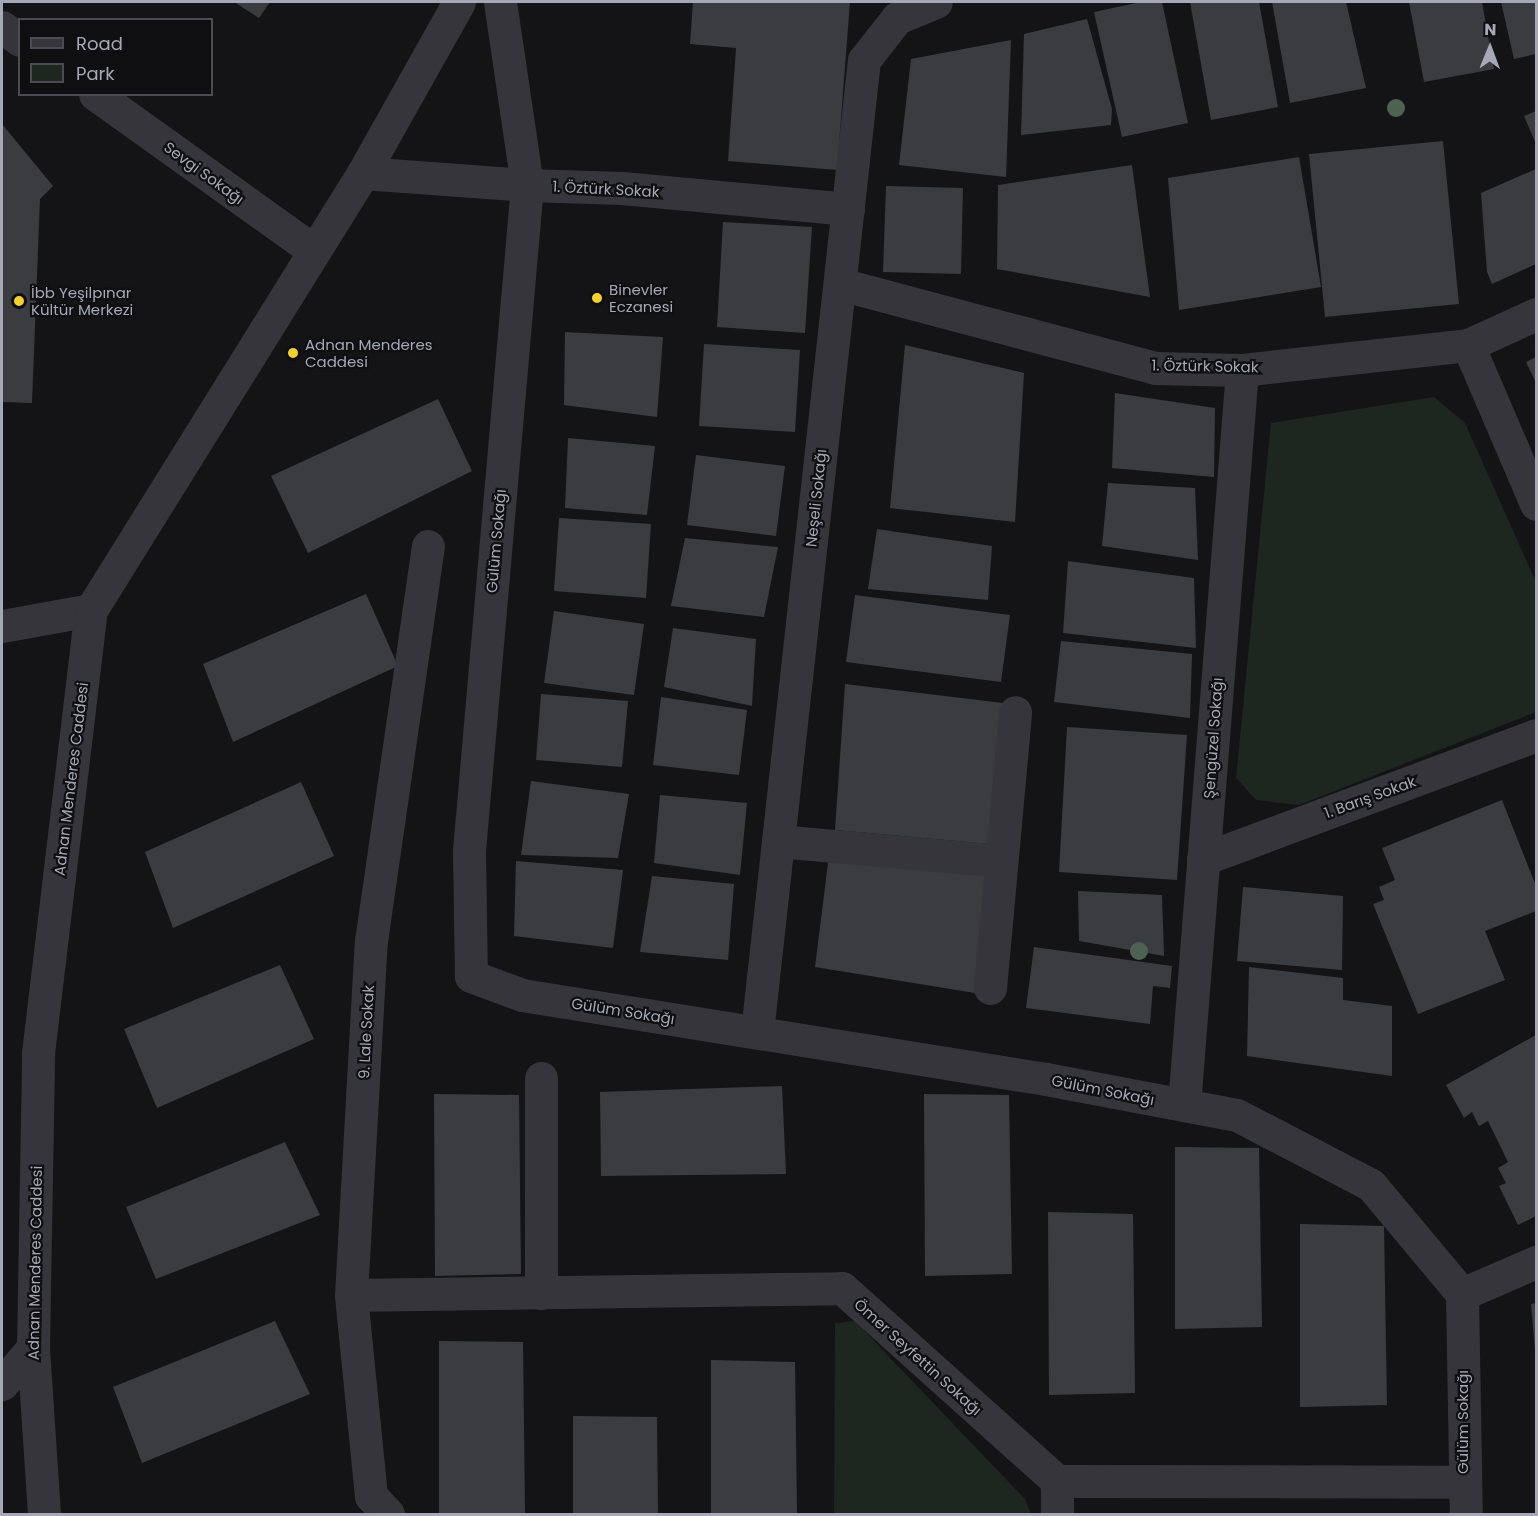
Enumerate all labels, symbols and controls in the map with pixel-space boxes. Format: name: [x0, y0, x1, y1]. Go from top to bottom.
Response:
legend: [18, 18, 213, 96]
north arrow: [1460, 18, 1520, 78]
text: N: [1484, 18, 1497, 41]
text: Road: [76, 31, 123, 56]
text: Park: [76, 61, 115, 86]
street label: Sevgi Sokağı: [161, 138, 247, 208]
street label: 1. Öztürk Sokak: [552, 177, 660, 201]
place label: Binevler Eczanesi: [609, 280, 673, 315]
place label: İbb Yeşilpınar Kültür Merkezi: [31, 283, 133, 318]
marker: Binevler Eczanesi: [590, 291, 604, 305]
marker: İbb Yeşilpınar Kültür Merkezi: [12, 294, 26, 308]
place label: Adnan Menderes Caddesi: [305, 335, 433, 370]
marker: Adnan Menderes Caddesi: [286, 346, 300, 360]
street label: 1. Öztürk Sokak: [1151, 356, 1259, 376]
street label: Neşeli Sokağı: [802, 448, 830, 548]
street label: Gülüm Sokağı: [482, 488, 510, 594]
street label: Şengüzel Sokağı: [1200, 677, 1226, 799]
street label: Adnan Menderes Caddesi: [50, 681, 92, 877]
street label: 1. Barış Sokak: [1322, 772, 1418, 822]
street label: 9. Lale Sokak: [355, 984, 377, 1080]
street label: Gülüm Sokağı: [570, 994, 676, 1028]
street label: Gülüm Sokağı: [1050, 1071, 1156, 1109]
street label: Adnan Menderes Caddesi: [24, 1166, 46, 1360]
street label: Ömer Seyfettin Sokağı: [851, 1295, 985, 1419]
street label: Gülüm Sokağı: [1454, 1370, 1472, 1474]

